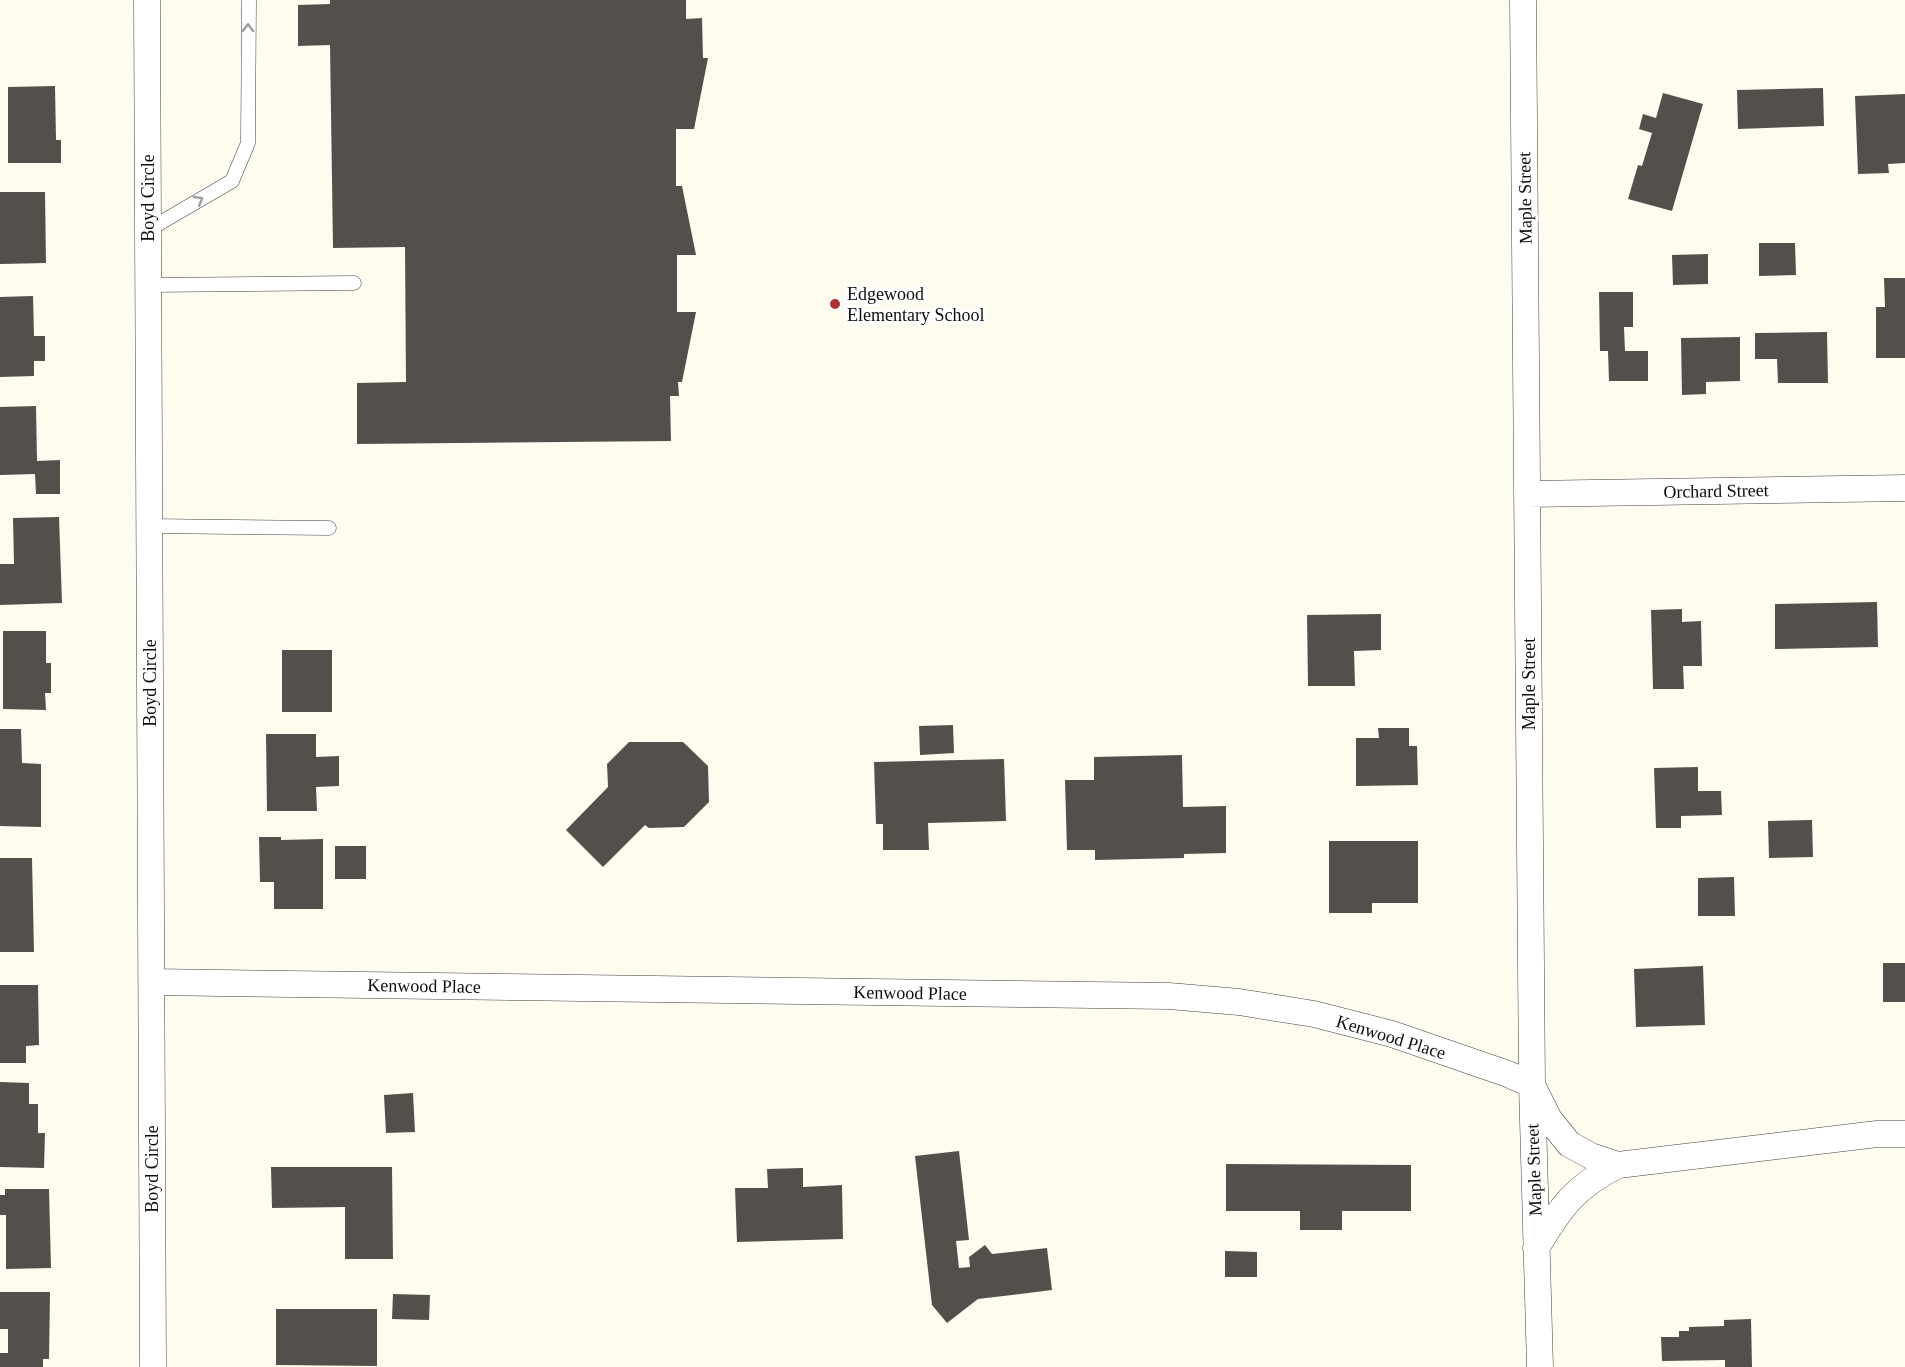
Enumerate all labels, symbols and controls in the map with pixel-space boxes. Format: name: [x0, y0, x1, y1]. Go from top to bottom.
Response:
one-way arrow: [242, 23, 255, 32]
street label: Maple Street: [1514, 152, 1536, 244]
street label: Boyd Circle: [138, 154, 158, 242]
one-way arrow: [192, 196, 203, 208]
place label: Edgewood Elementary School: [847, 284, 984, 325]
marker: Edgewood Elementary School: [828, 297, 842, 311]
street label: Orchard Street: [1663, 480, 1769, 502]
street label: Maple Street: [1519, 638, 1539, 730]
street label: Boyd Circle: [140, 639, 160, 727]
street label: Kenwood Place: [367, 975, 481, 997]
street label: Kenwood Place: [853, 982, 967, 1004]
street label: Kenwood Place: [1334, 1011, 1448, 1063]
street label: Maple Street: [1522, 1123, 1546, 1217]
street label: Boyd Circle: [142, 1125, 162, 1213]

